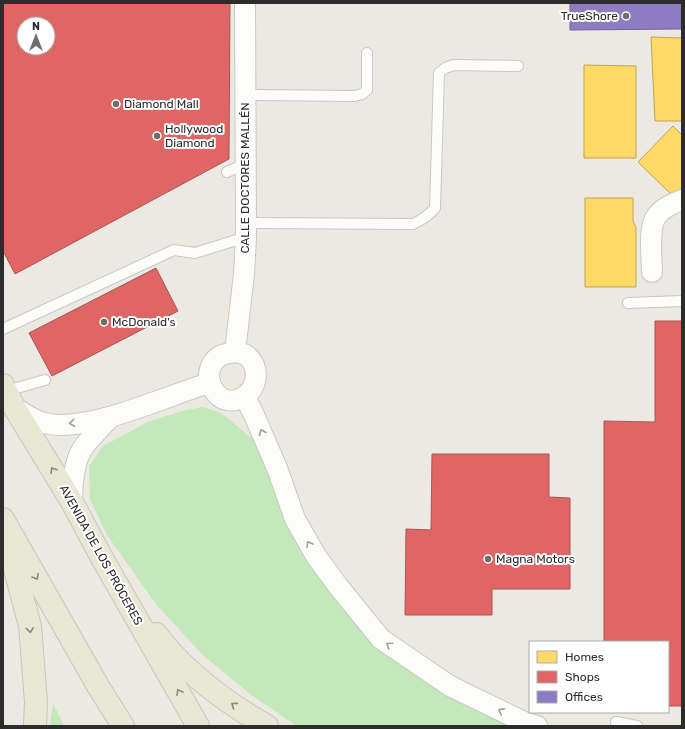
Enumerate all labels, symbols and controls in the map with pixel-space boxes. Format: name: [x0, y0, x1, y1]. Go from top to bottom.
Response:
place label: TrueShore: [561, 9, 618, 23]
marker: TrueShore: [621, 11, 631, 21]
north arrow: [16, 16, 56, 56]
text: N: [32, 20, 40, 33]
place label: Diamond Mall: [124, 97, 199, 111]
marker: Diamond Mall: [111, 99, 121, 109]
street label: CALLE DOCTORES MALLÉN: [238, 102, 252, 254]
place label: Hollywood Diamond: [165, 122, 223, 150]
marker: Hollywood Diamond: [152, 131, 162, 141]
place label: McDonald's: [112, 315, 176, 329]
marker: McDonald's: [99, 317, 109, 327]
one-way arrow: [69, 419, 75, 428]
one-way arrow: [259, 429, 267, 437]
one-way arrow: [50, 467, 57, 474]
street label: AVENIDA DE LOS PRÓCERES: [57, 482, 145, 628]
one-way arrow: [307, 541, 314, 548]
place label: Magna Motors: [496, 552, 575, 566]
marker: Magna Motors: [483, 554, 493, 564]
one-way arrow: [32, 573, 39, 580]
one-way arrow: [25, 627, 34, 633]
legend: [529, 641, 669, 713]
one-way arrow: [387, 643, 394, 650]
text: Homes: [565, 650, 604, 664]
text: Shops: [565, 670, 600, 684]
one-way arrow: [176, 689, 183, 696]
text: Offices: [565, 690, 603, 704]
one-way arrow: [231, 702, 238, 710]
one-way arrow: [498, 708, 506, 716]

